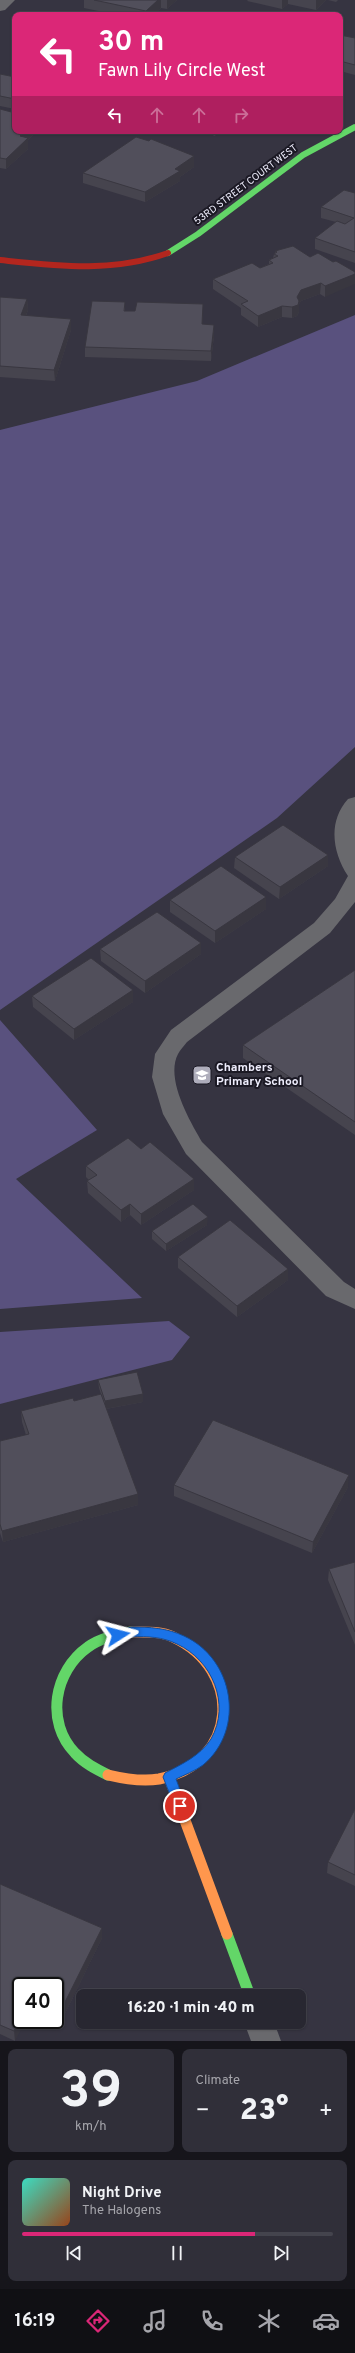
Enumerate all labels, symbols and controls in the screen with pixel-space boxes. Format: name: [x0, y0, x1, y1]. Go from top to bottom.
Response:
text: 30 m: [98, 25, 164, 61]
icon: left: [32, 28, 84, 80]
text: Fawn Lily Circle West: [98, 60, 266, 83]
icon: left: [104, 104, 126, 126]
icon: ahead: [146, 104, 168, 126]
icon: ahead: [188, 104, 210, 126]
icon: right: [230, 104, 252, 126]
street label: 53RD STREET COURT WEST: [192, 142, 300, 228]
place label: Chambers Primary School: [216, 1060, 302, 1090]
school or university icon: Chambers Primary School: [191, 1064, 213, 1086]
position arrow: [97, 1614, 139, 1656]
pin: [163, 1789, 197, 1823]
icon: arrive: [169, 1795, 191, 1817]
speed limit sign: 40: [12, 1977, 64, 2029]
text: 16:20 · 1 min · 40 m: [127, 1999, 255, 2018]
text: 39: [59, 2060, 122, 2126]
text: Climate: [196, 2073, 240, 2089]
text: 23°: [240, 2093, 289, 2130]
text: −: [196, 2098, 210, 2125]
text: +: [319, 2098, 333, 2125]
text: km/h: [75, 2119, 107, 2135]
text: Night Drive: [82, 2184, 162, 2203]
text: The Halogens: [82, 2203, 161, 2219]
icon: previous: [63, 2242, 85, 2264]
icon: pause: [166, 2242, 188, 2264]
icon: next: [270, 2242, 292, 2264]
icon: directions: [84, 2307, 112, 2335]
icon: music: [141, 2307, 169, 2335]
icon: phone: [198, 2307, 226, 2335]
icon: climate: [255, 2307, 283, 2335]
icon: car: [312, 2307, 340, 2335]
text: 16:19: [15, 2310, 55, 2333]

